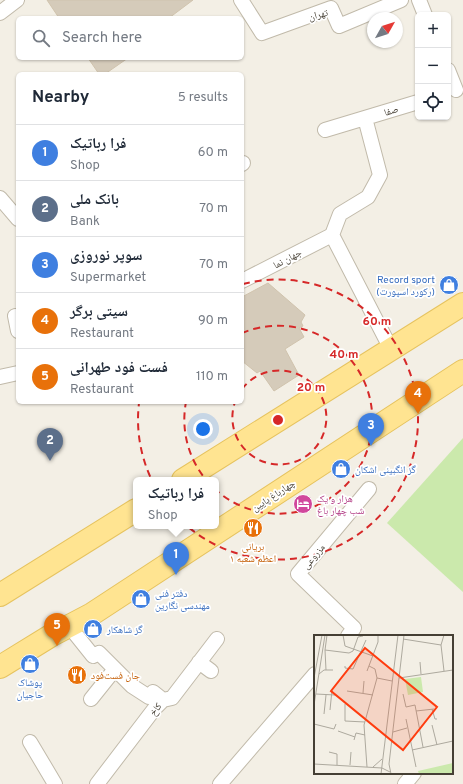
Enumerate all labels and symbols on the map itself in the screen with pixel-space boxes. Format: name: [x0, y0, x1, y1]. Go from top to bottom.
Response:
street label: تهران: [307, 7, 330, 24]
north arrow: [367, 12, 403, 48]
street label: صفا: [383, 103, 400, 120]
street label: جهان نما: [271, 246, 305, 272]
place label: Record sport (رکورد اسپورت): [376, 274, 435, 299]
shop icon: Record sport (رکورد اسپورت): [438, 274, 460, 296]
text: 60 m: [363, 314, 391, 330]
text: 40 m: [329, 347, 359, 363]
text: 20 m: [297, 380, 325, 396]
pin: 4: [405, 381, 431, 414]
centre of rings: [271, 413, 285, 427]
pin: 3: [358, 413, 384, 446]
your location: [193, 419, 213, 439]
pin: 2: [37, 428, 63, 461]
shop icon: گز انگبینی اشکان: [330, 458, 352, 480]
place label: گز انگبینی اشکان: [355, 464, 416, 477]
street label: چهارباغ پایین: [250, 477, 298, 515]
hotel icon: هزار و یک شب چهار باغ: [292, 493, 314, 515]
place label: هزار و یک شب چهار باغ: [317, 493, 365, 518]
restaurant icon: بریانی اعظم شعبه ۱: [242, 517, 264, 539]
place label: بریانی اعظم شعبه ۱: [230, 541, 276, 566]
street label: مزروعی: [300, 541, 329, 572]
pin: 1: [163, 542, 189, 575]
shop icon: دفتر فنی مهندسی نگارین: [130, 588, 152, 610]
place label: دفتر فنی مهندسی نگارین: [155, 588, 210, 613]
pin: 5: [44, 613, 70, 646]
shop icon: گز شاهکار: [82, 618, 104, 640]
place label: گز شاهکار: [106, 624, 143, 637]
inset map: [314, 635, 453, 774]
shop icon: پوشاک حاجیان: [19, 653, 41, 675]
restaurant icon: جان فست‌فود: [66, 664, 88, 686]
place label: جان فست‌فود: [91, 670, 141, 683]
place label: پوشاک حاجیان: [16, 677, 44, 702]
street label: کاخ: [147, 701, 165, 719]

